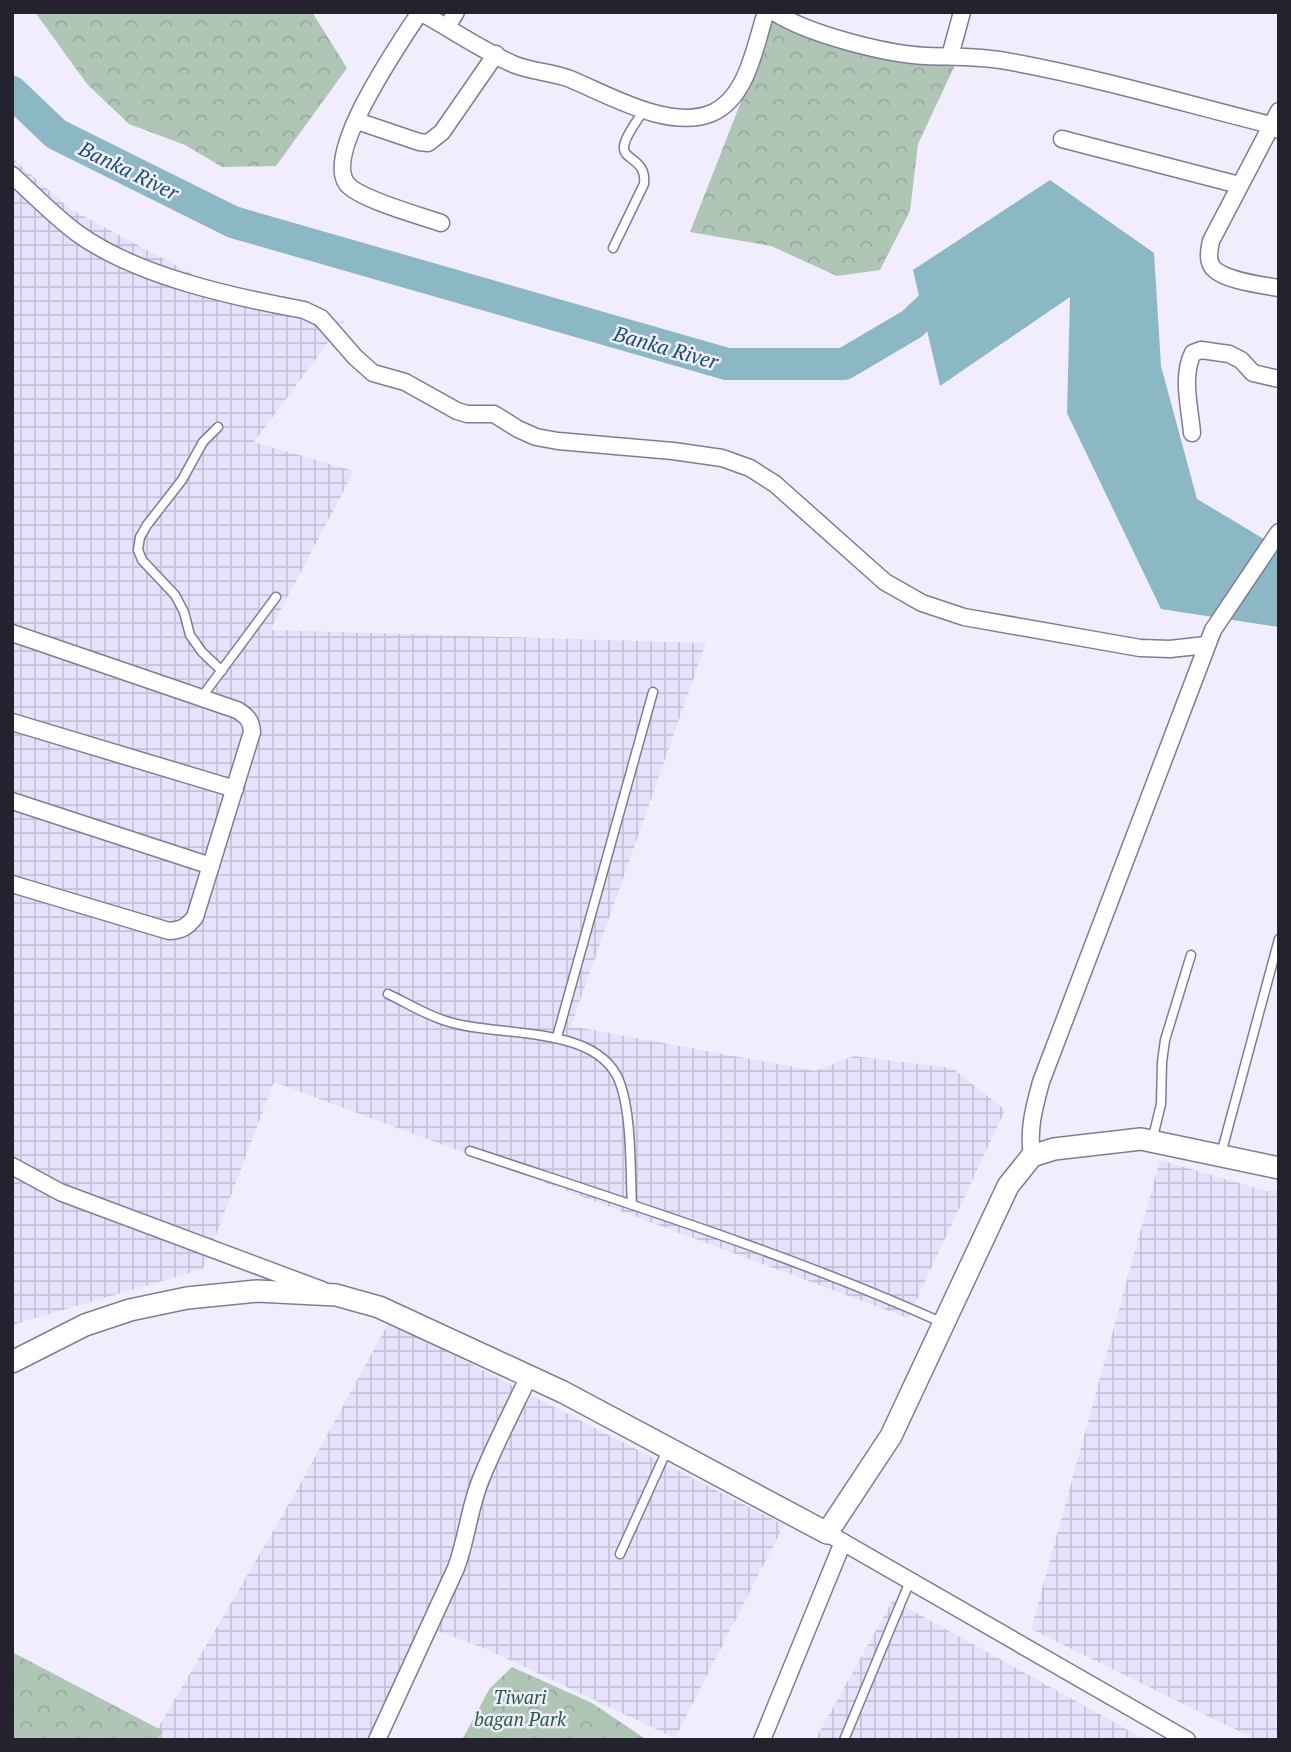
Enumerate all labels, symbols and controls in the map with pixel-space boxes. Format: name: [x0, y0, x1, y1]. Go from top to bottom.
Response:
water label: Banka River: [74, 133, 184, 207]
water label: Banka River: [610, 318, 722, 376]
park label: Tiwari bagan Park: [474, 1684, 567, 1731]

